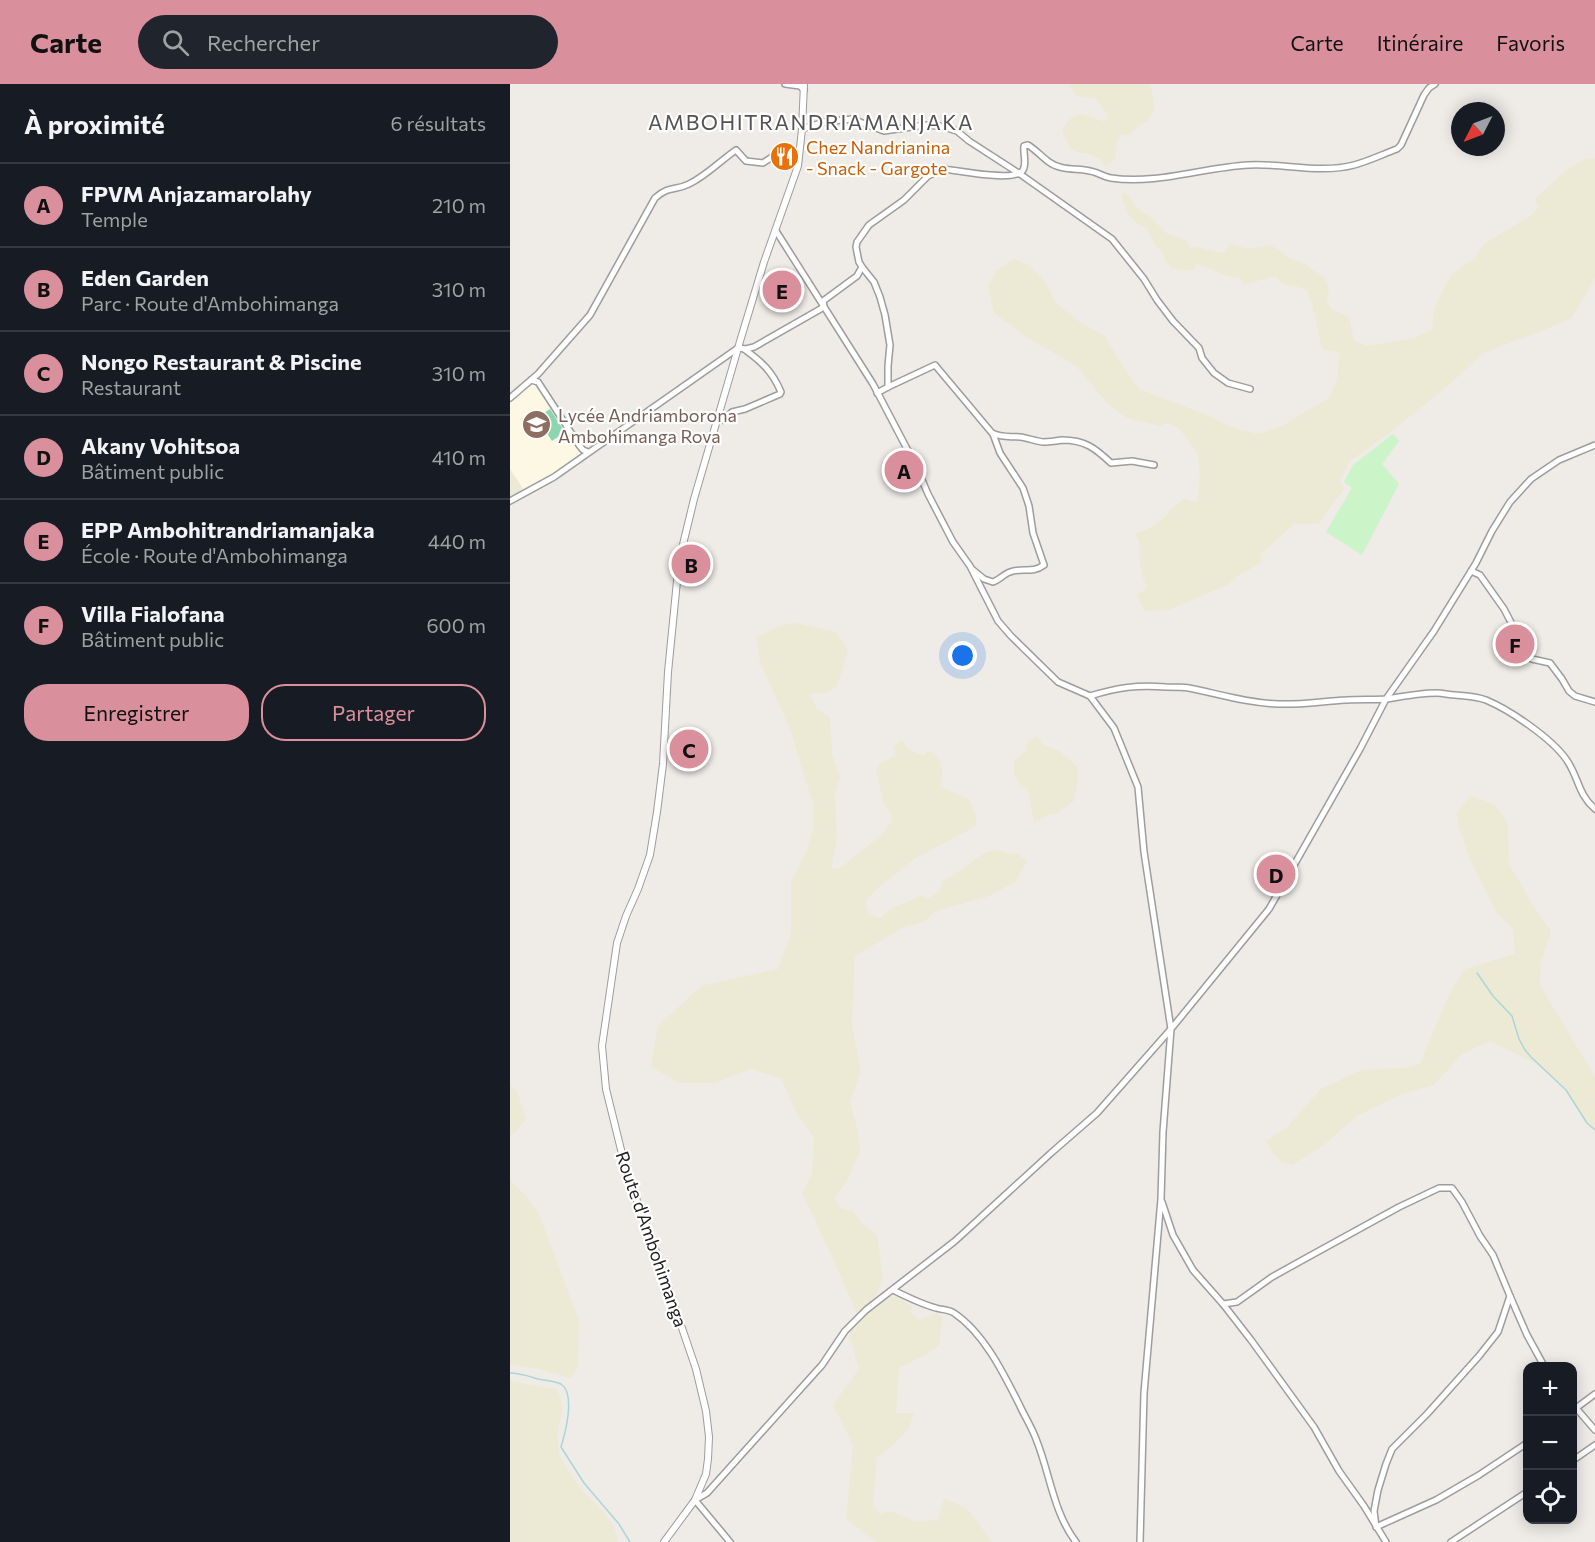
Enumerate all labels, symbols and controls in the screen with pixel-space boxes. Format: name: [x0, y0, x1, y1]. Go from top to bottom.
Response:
search box: [138, 15, 558, 69]
text: Carte: [30, 25, 102, 59]
icon: search: [159, 26, 192, 59]
text: Rechercher: [207, 29, 320, 56]
text: Carte: [1290, 30, 1344, 55]
text: Itinéraire: [1377, 30, 1463, 55]
text: Favoris: [1496, 30, 1565, 55]
north arrow: [1451, 102, 1505, 156]
text: À proximité: [24, 108, 165, 139]
district label: AMBOHITRANDRIAMANJAKA: [648, 109, 974, 134]
text: 6 résultats: [391, 111, 486, 135]
place label: Chez Nandrianina - Snack - Gargote: [806, 136, 950, 179]
restaurant icon: Chez Nandrianina - Snack - Gargote: [769, 141, 801, 173]
text: FPVM Anjazamarolahy: [81, 180, 312, 207]
text: A: [36, 193, 51, 217]
text: 210 m: [432, 193, 486, 217]
text: Temple: [81, 207, 148, 231]
text: Eden Garden: [81, 264, 209, 291]
pin: E: [762, 268, 802, 312]
text: B: [37, 277, 50, 301]
text: 310 m: [432, 277, 486, 301]
text: Parc · Route d'Ambohimanga: [81, 291, 339, 315]
text: Nongo Restaurant & Piscine: [81, 348, 362, 375]
text: C: [37, 361, 50, 385]
text: 310 m: [432, 361, 486, 385]
text: Restaurant: [81, 375, 181, 399]
place label: Lycée Andriamborona Ambohimanga Rova: [558, 404, 737, 447]
school or university icon: Lycée Andriamborona Ambohimanga Rova: [521, 409, 553, 441]
text: Akany Vohitsoa: [81, 432, 240, 459]
text: D: [36, 445, 51, 469]
text: 410 m: [432, 445, 486, 469]
pin: A: [884, 448, 924, 492]
text: Bâtiment public: [81, 459, 224, 483]
text: EPP Ambohitrandriamanjaka: [81, 516, 374, 543]
text: E: [38, 529, 49, 553]
text: 440 m: [428, 529, 486, 553]
pin: B: [672, 542, 711, 586]
text: École · Route d'Ambohimanga: [81, 543, 348, 567]
text: Villa Fialofana: [81, 600, 225, 627]
text: F: [38, 613, 49, 637]
text: 600 m: [426, 613, 486, 637]
pin: F: [1496, 622, 1534, 666]
text: Bâtiment public: [81, 627, 224, 651]
your location: [948, 641, 977, 670]
button: Enregistrer: [24, 684, 249, 741]
button: Partager: [261, 684, 486, 741]
pin: C: [670, 726, 708, 772]
pin: D: [1256, 852, 1296, 896]
street label: Route d'Ambohimanga: [612, 1148, 692, 1330]
map controls: [1523, 1362, 1577, 1524]
button: +: [1523, 1362, 1577, 1416]
button: −: [1523, 1416, 1577, 1470]
button: locate: [1523, 1470, 1577, 1524]

